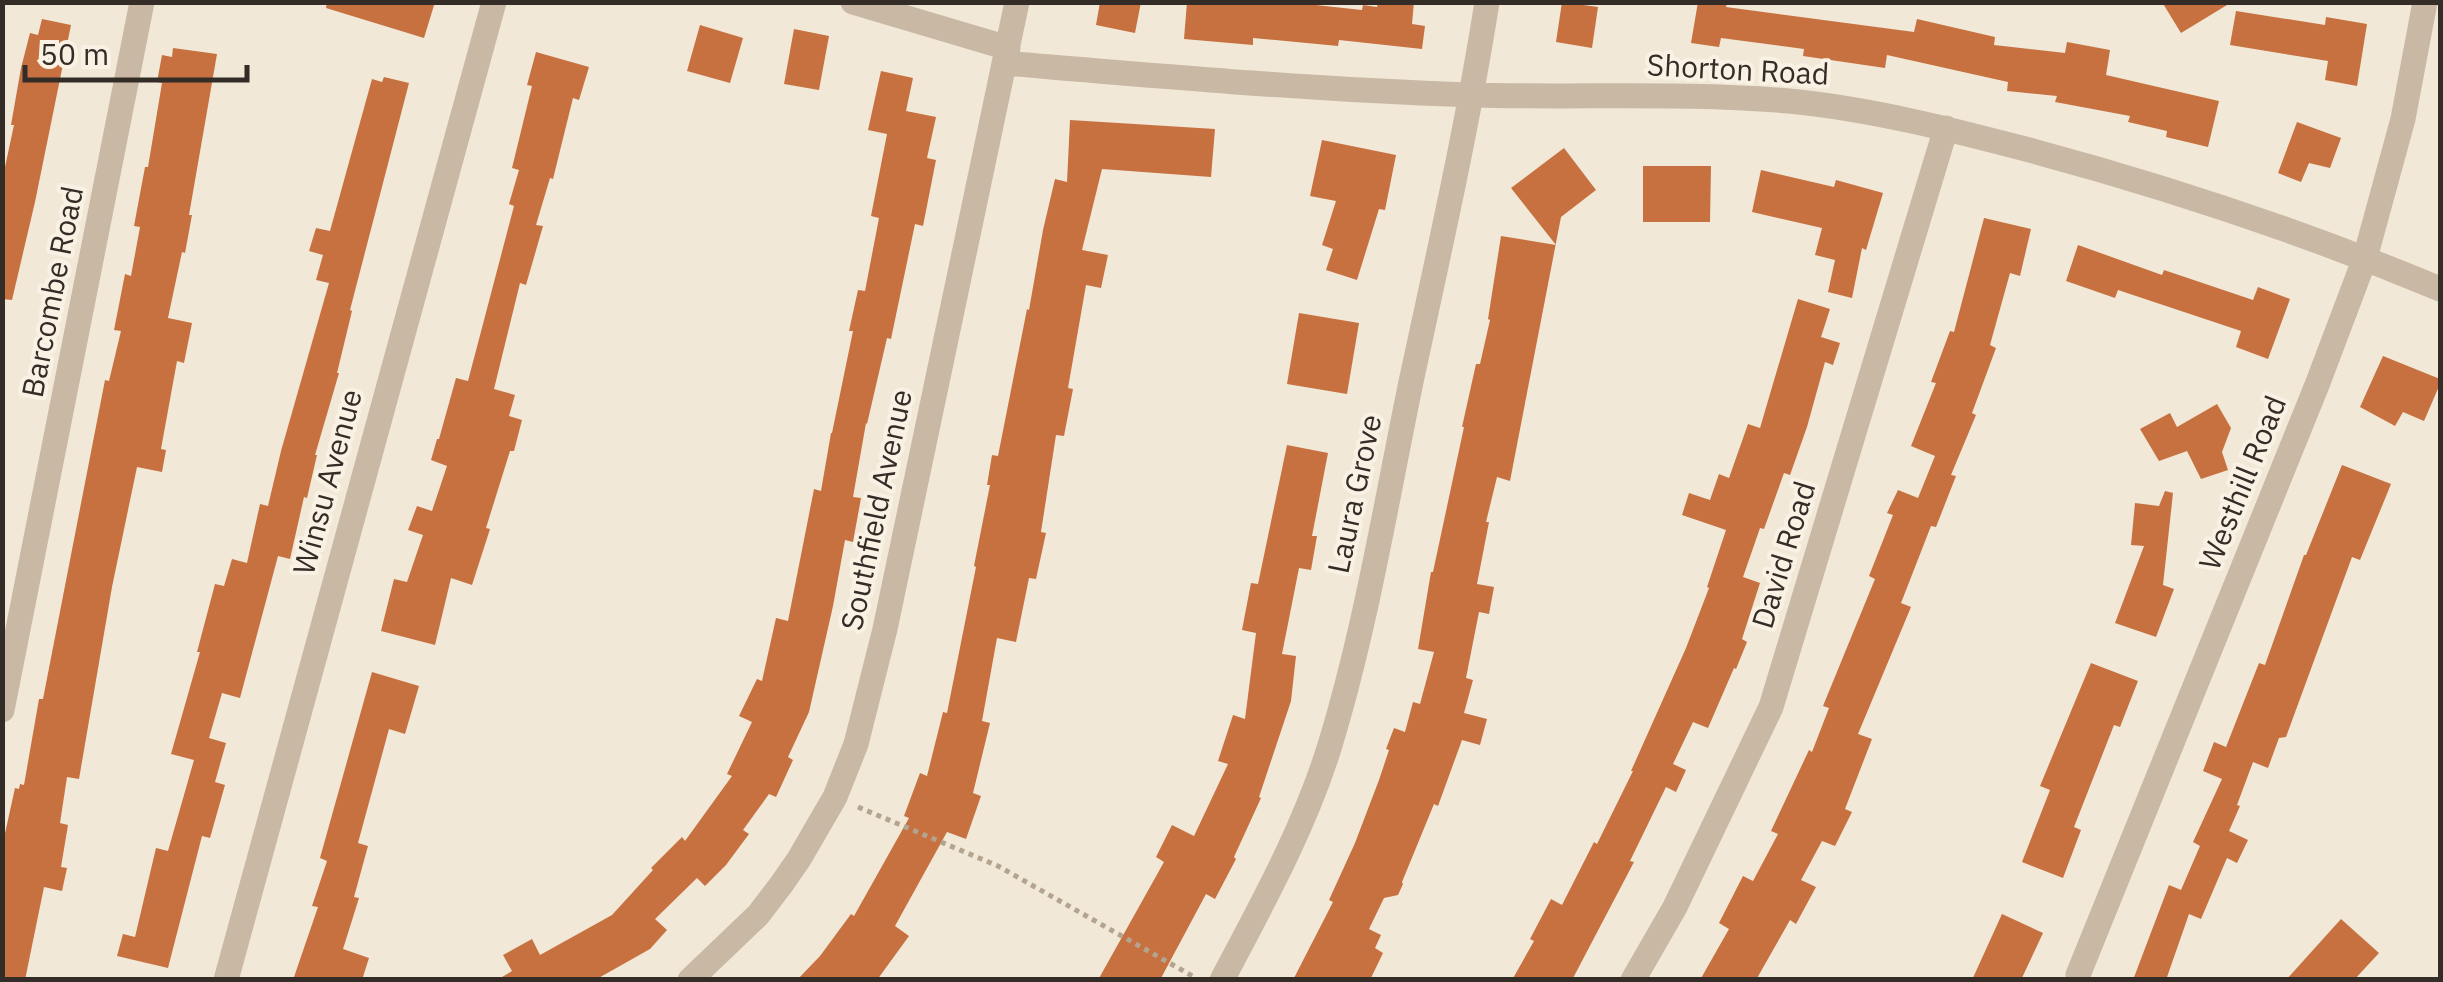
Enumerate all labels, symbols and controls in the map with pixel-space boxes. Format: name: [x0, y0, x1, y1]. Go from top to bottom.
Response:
scale bar: [25, 20, 248, 82]
text: 50 m: [40, 34, 109, 73]
street label: Shorton Road: [1646, 44, 1830, 93]
street label: Barcombe Road: [12, 183, 91, 401]
street label: Winsu Avenue: [283, 385, 370, 579]
street label: Southfield Avenue: [831, 386, 920, 634]
street label: Westhill Road: [2189, 390, 2294, 575]
street label: Laura Grove: [1318, 411, 1389, 577]
street label: David Road: [1742, 476, 1823, 633]

